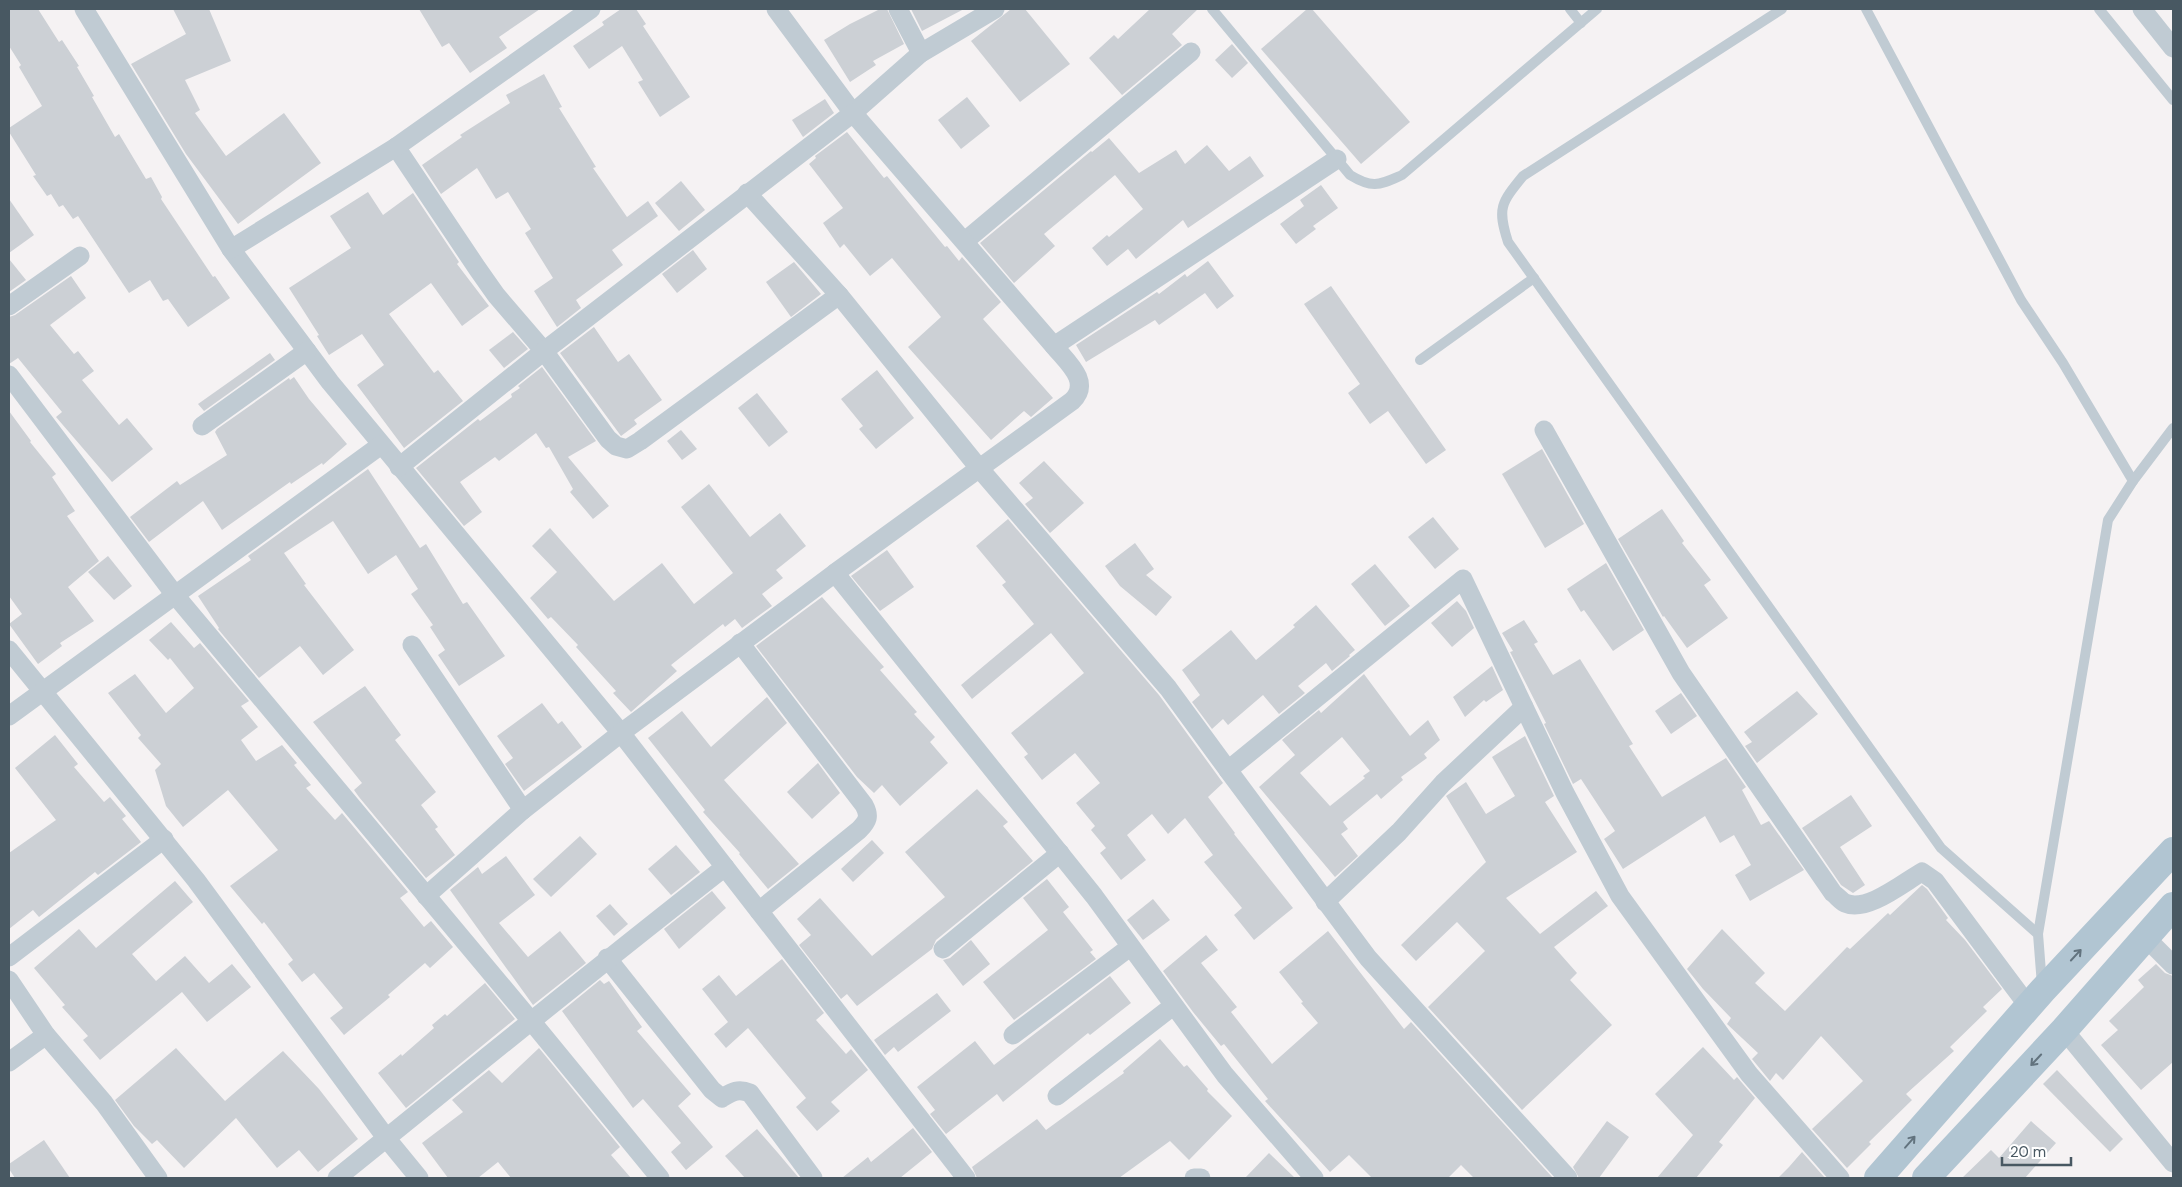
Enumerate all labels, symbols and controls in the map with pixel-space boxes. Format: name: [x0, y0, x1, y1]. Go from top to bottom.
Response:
one-way arrow: [2070, 948, 2082, 961]
one-way arrow: [2030, 1053, 2042, 1066]
scale bar: [2002, 1134, 2071, 1166]
one-way arrow: [1904, 1135, 1916, 1148]
text: 20 m: [2010, 1142, 2046, 1162]

